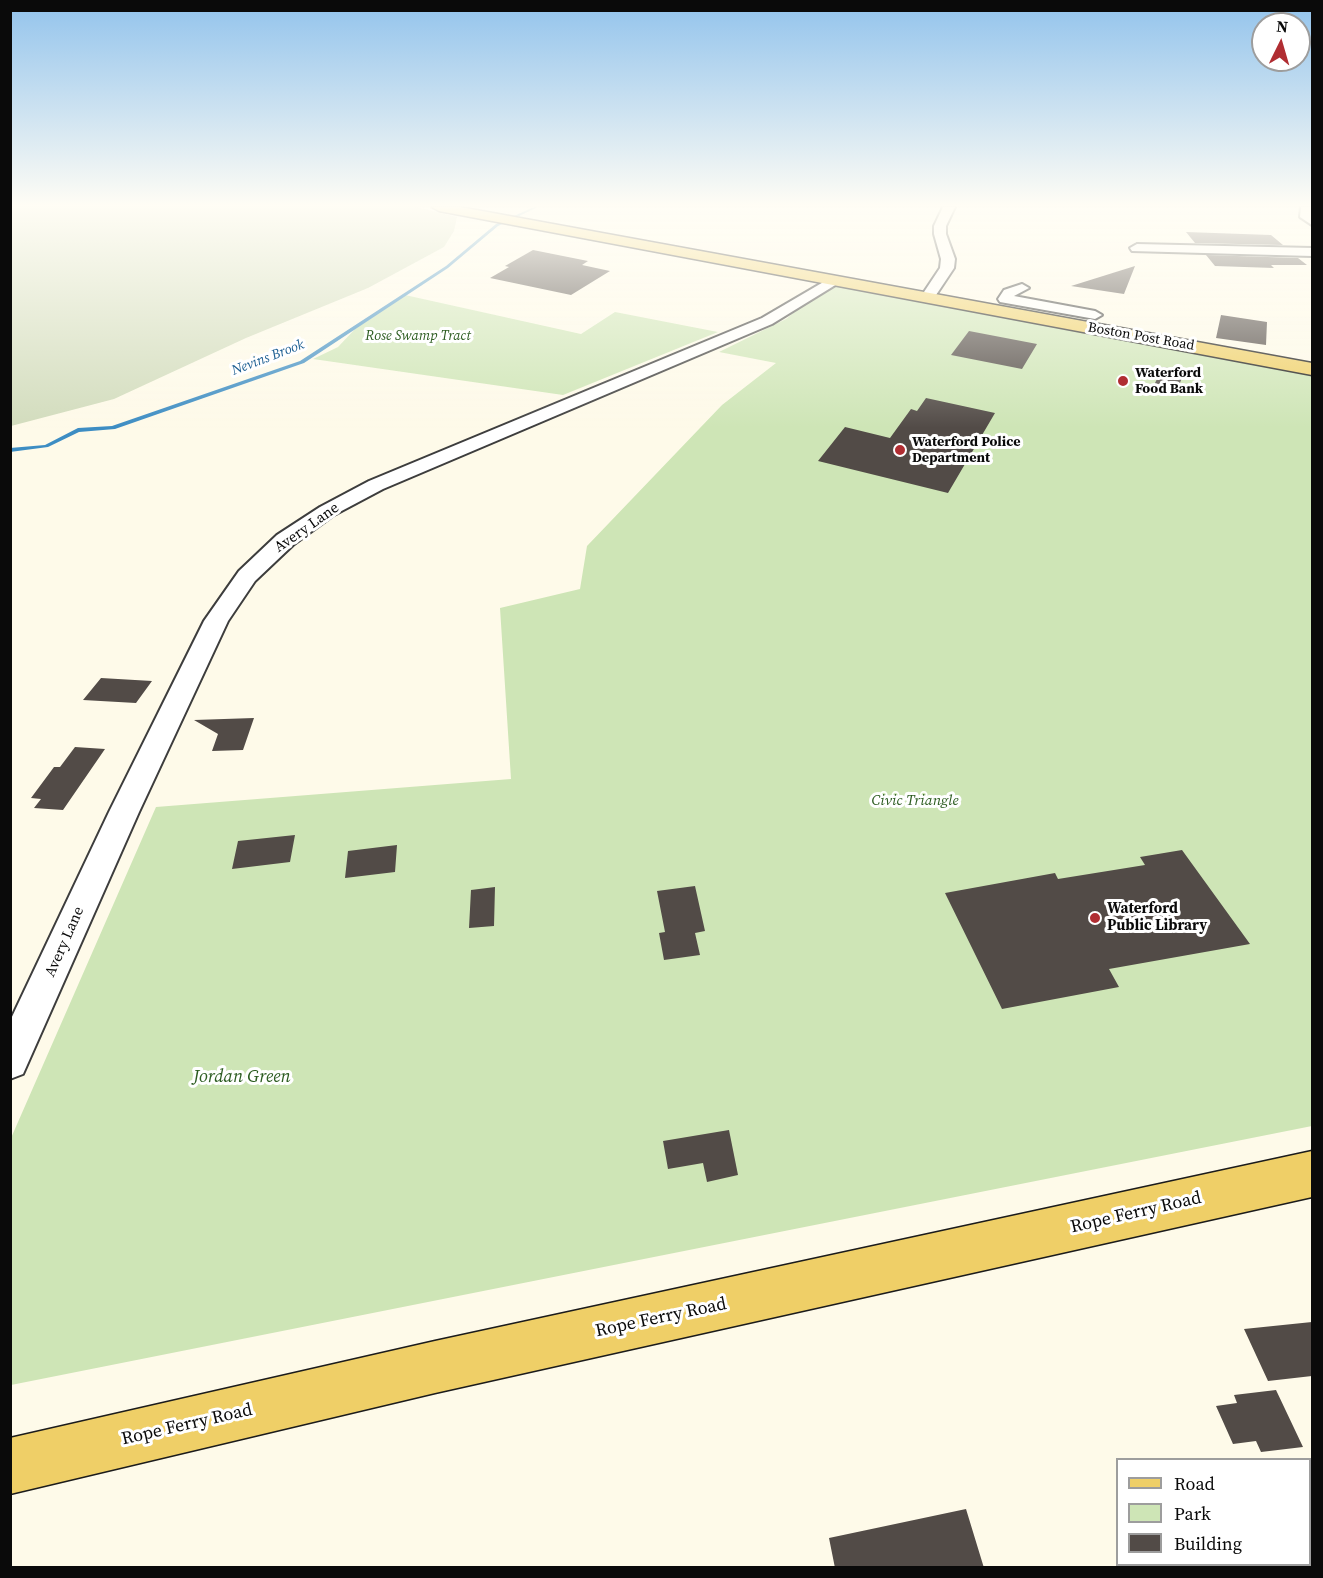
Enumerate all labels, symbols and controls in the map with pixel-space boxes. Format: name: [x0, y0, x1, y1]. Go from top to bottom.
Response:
north arrow: [1251, 12, 1311, 72]
text: N: [1276, 15, 1289, 38]
street label: Boston Post Road: [1086, 319, 1196, 355]
park label: Rose Swamp Tract: [365, 328, 471, 344]
water label: Nevins Brook: [229, 336, 307, 380]
place label: Waterford Food Bank: [1135, 365, 1203, 398]
marker: Waterford Food Bank: [1116, 374, 1130, 388]
place label: Waterford Police Department: [912, 434, 1021, 466]
marker: Waterford Police Department: [893, 443, 907, 457]
street label: Avery Lane: [271, 499, 343, 557]
park label: Civic Triangle: [871, 792, 959, 810]
place label: Waterford Public Library: [1107, 900, 1207, 935]
street label: Avery Lane: [42, 904, 88, 980]
marker: Waterford Public Library: [1088, 911, 1102, 925]
park label: Jordan Green: [193, 1066, 291, 1088]
street label: Rope Ferry Road: [1068, 1187, 1204, 1239]
street label: Rope Ferry Road: [593, 1294, 729, 1342]
street label: Rope Ferry Road: [119, 1399, 255, 1451]
legend: [1116, 1458, 1311, 1566]
text: Road: [1174, 1471, 1215, 1496]
text: Park: [1174, 1501, 1211, 1526]
text: Building: [1174, 1531, 1242, 1556]

